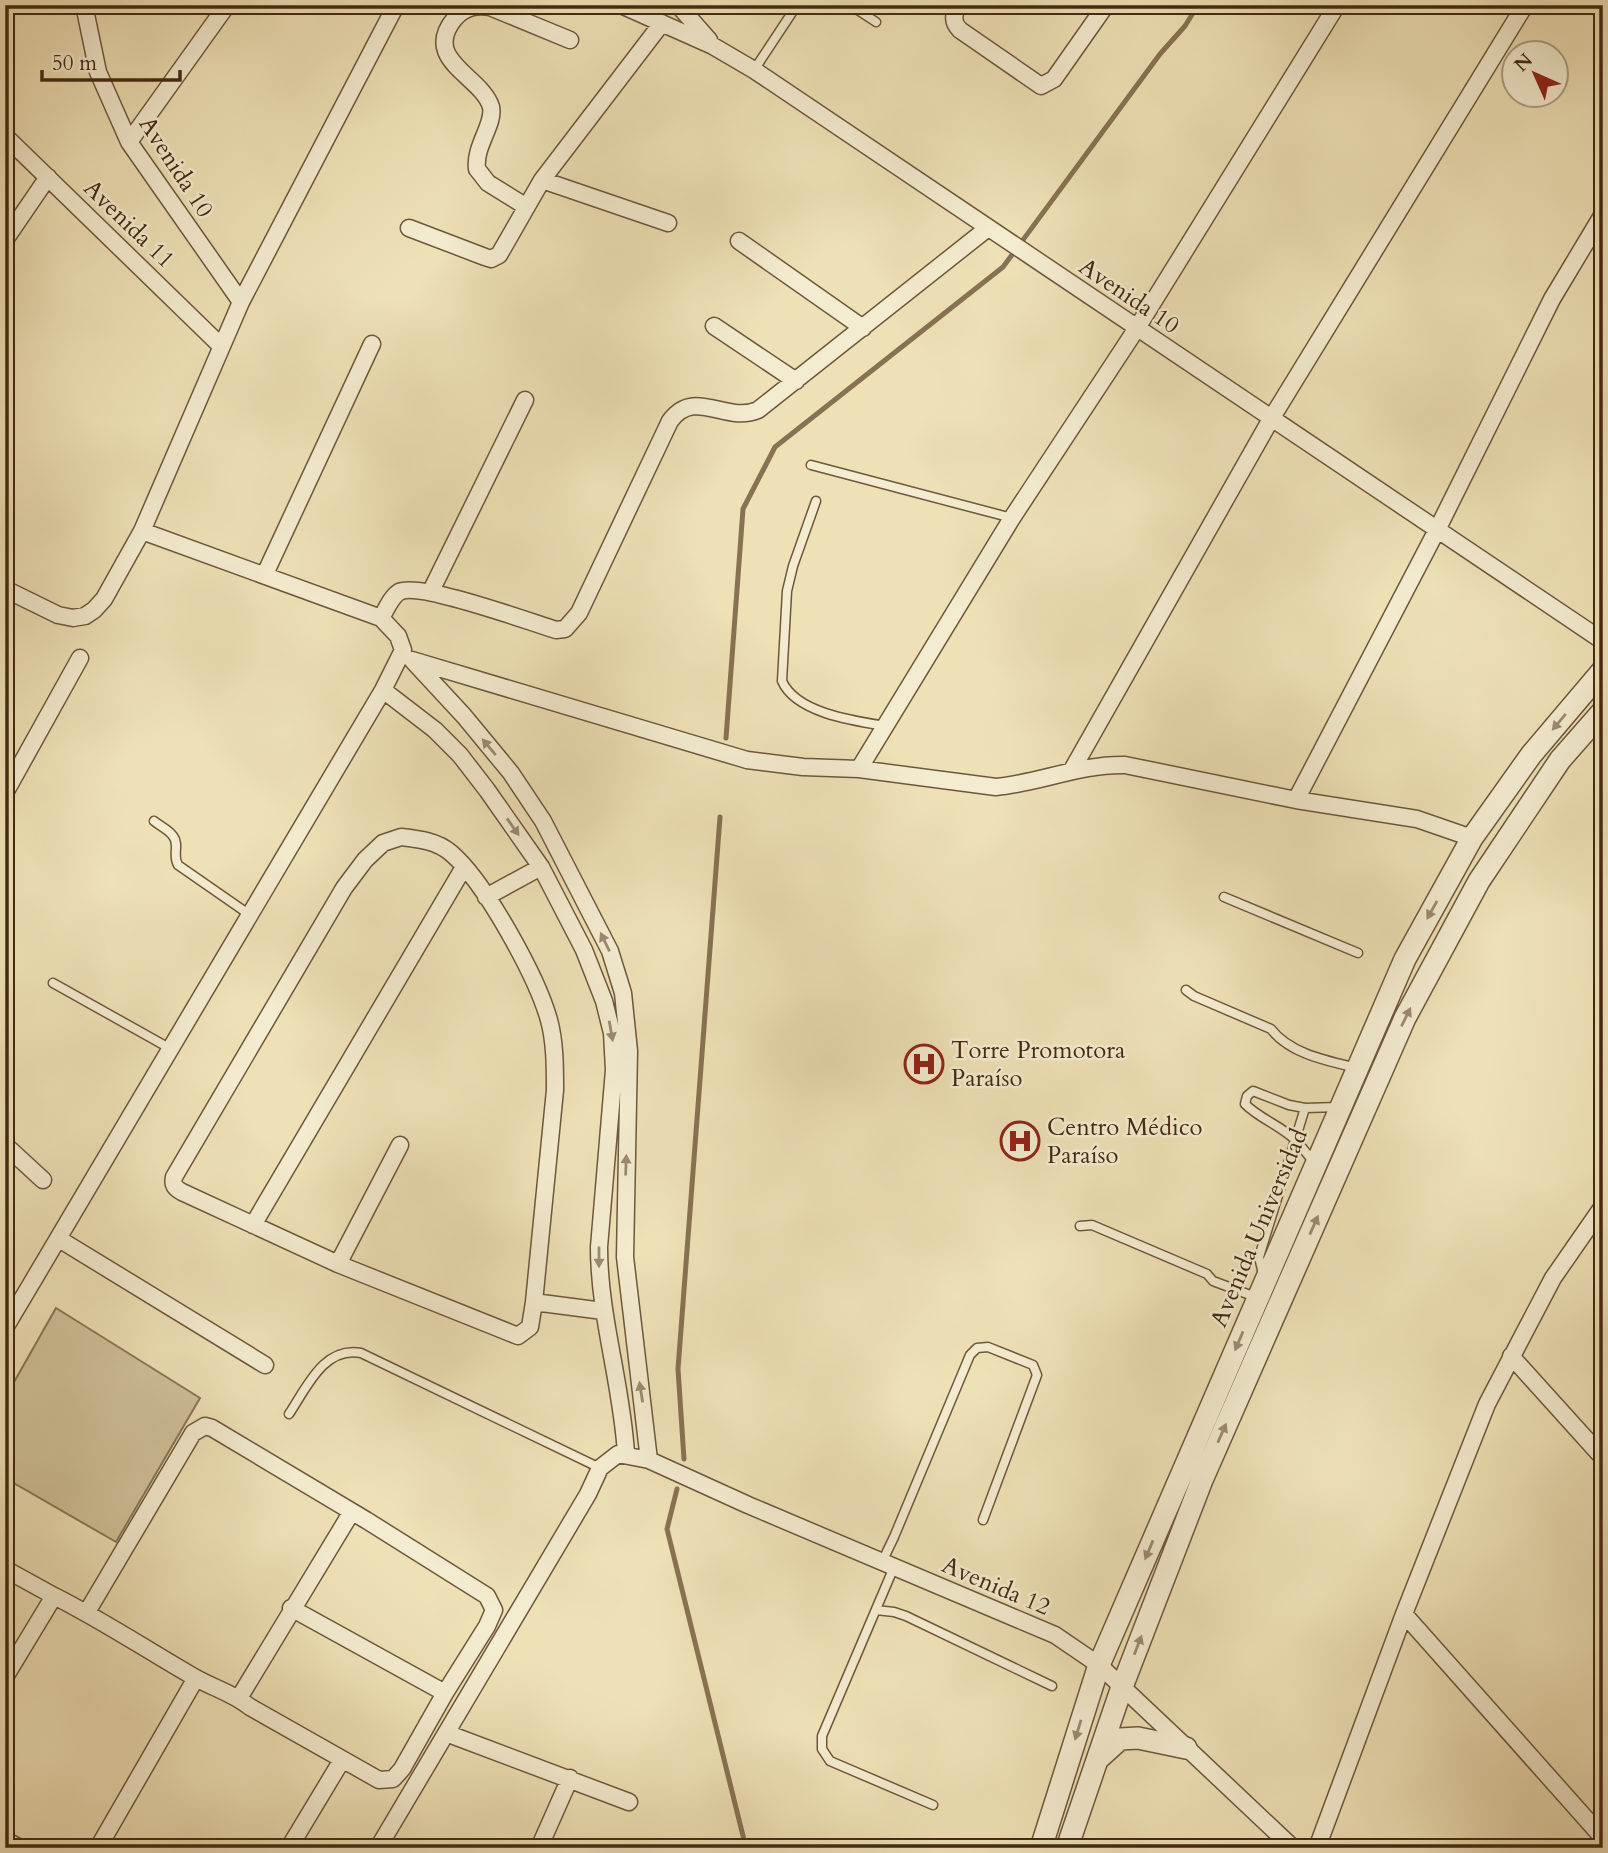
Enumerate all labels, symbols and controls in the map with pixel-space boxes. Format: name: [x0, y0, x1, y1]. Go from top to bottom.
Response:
scale bar: [42, 38, 180, 82]
north arrow: [1500, 38, 1570, 108]
text: N: [1509, 47, 1539, 78]
text: 50 m: [52, 49, 97, 78]
street label: Avenida 10: [131, 110, 221, 224]
street label: Avenida 11: [76, 172, 182, 276]
street label: Avenida 10: [1072, 250, 1186, 342]
one-way arrow: [1552, 714, 1567, 731]
one-way arrow: [482, 738, 497, 755]
one-way arrow: [506, 818, 520, 836]
one-way arrow: [1426, 901, 1438, 920]
one-way arrow: [600, 931, 612, 951]
one-way arrow: [1400, 1007, 1411, 1027]
one-way arrow: [606, 1020, 617, 1042]
place label: Torre Promotora Paraíso: [951, 1034, 1126, 1095]
hospital icon: Torre Promotora Paraíso: [903, 1043, 945, 1085]
place label: Centro Médico Paraíso: [1047, 1111, 1203, 1172]
hospital icon: Centro Médico Paraíso: [999, 1120, 1041, 1162]
street label: Avenida Universidad: [1202, 1124, 1316, 1332]
one-way arrow: [620, 1154, 631, 1176]
one-way arrow: [1308, 1215, 1320, 1235]
one-way arrow: [593, 1247, 605, 1269]
one-way arrow: [1233, 1331, 1244, 1352]
one-way arrow: [635, 1381, 646, 1403]
one-way arrow: [1217, 1423, 1228, 1444]
one-way arrow: [1143, 1540, 1154, 1561]
street label: Avenida 12: [937, 1548, 1055, 1624]
one-way arrow: [1133, 1634, 1144, 1655]
one-way arrow: [1073, 1720, 1083, 1741]

